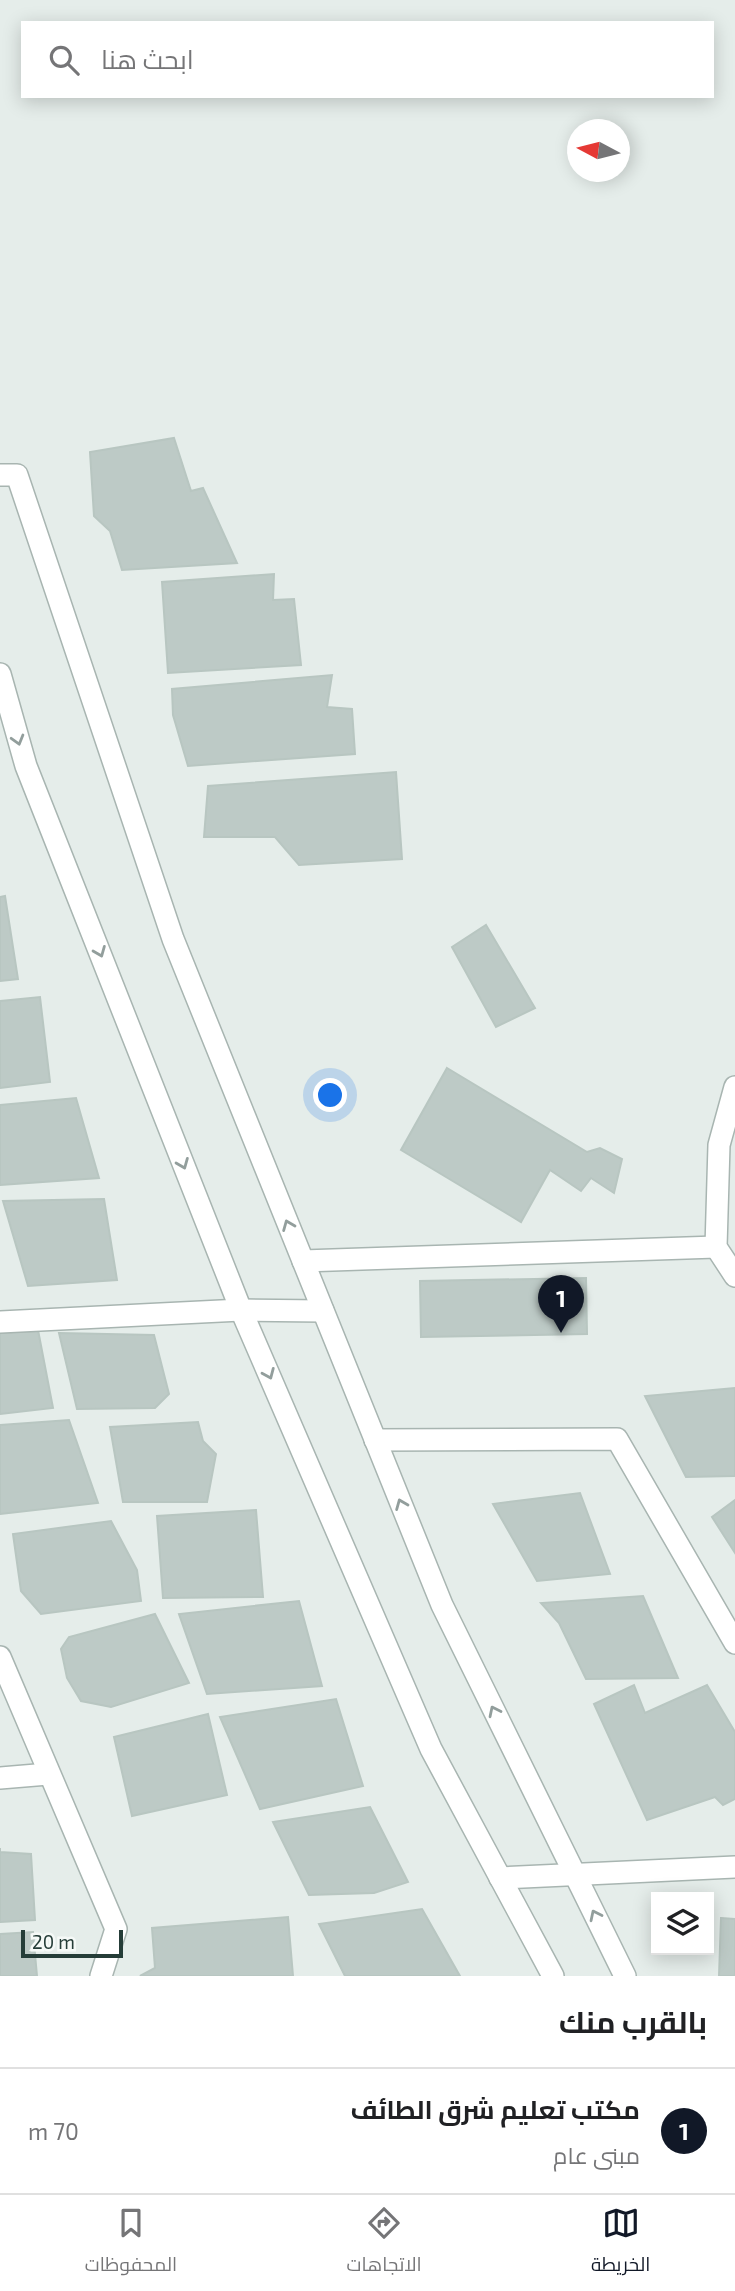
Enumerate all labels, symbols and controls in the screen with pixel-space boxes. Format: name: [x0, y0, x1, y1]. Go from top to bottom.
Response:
search box: [21, 21, 714, 98]
icon: search: [45, 41, 83, 79]
text: ابحث هنا: [101, 43, 194, 74]
north arrow: [567, 119, 630, 182]
one-way arrow: [10, 734, 25, 746]
one-way arrow: [91, 946, 105, 958]
your location: [313, 1078, 347, 1112]
one-way arrow: [175, 1157, 189, 1169]
one-way arrow: [282, 1219, 296, 1232]
pin: 1: [538, 1275, 584, 1333]
one-way arrow: [261, 1367, 275, 1380]
one-way arrow: [395, 1498, 409, 1510]
one-way arrow: [488, 1706, 502, 1718]
map controls: [651, 1892, 714, 1955]
button: layers: [651, 1892, 714, 1955]
one-way arrow: [589, 1910, 603, 1922]
scale bar: [21, 1927, 122, 1959]
text: 20 m: [32, 1930, 75, 1953]
text: بالقرب منك: [559, 2003, 707, 2039]
text: مكتب تعليم شرق الطائف: [350, 2093, 640, 2124]
text: 70 m: [28, 2117, 79, 2145]
text: 1: [679, 2117, 689, 2145]
text: مبنى عام: [553, 2141, 640, 2169]
tab: المحفوظات: [85, 2204, 177, 2282]
tab: الاتجاهات: [346, 2204, 422, 2282]
tab: الخريطة: [591, 2204, 650, 2282]

